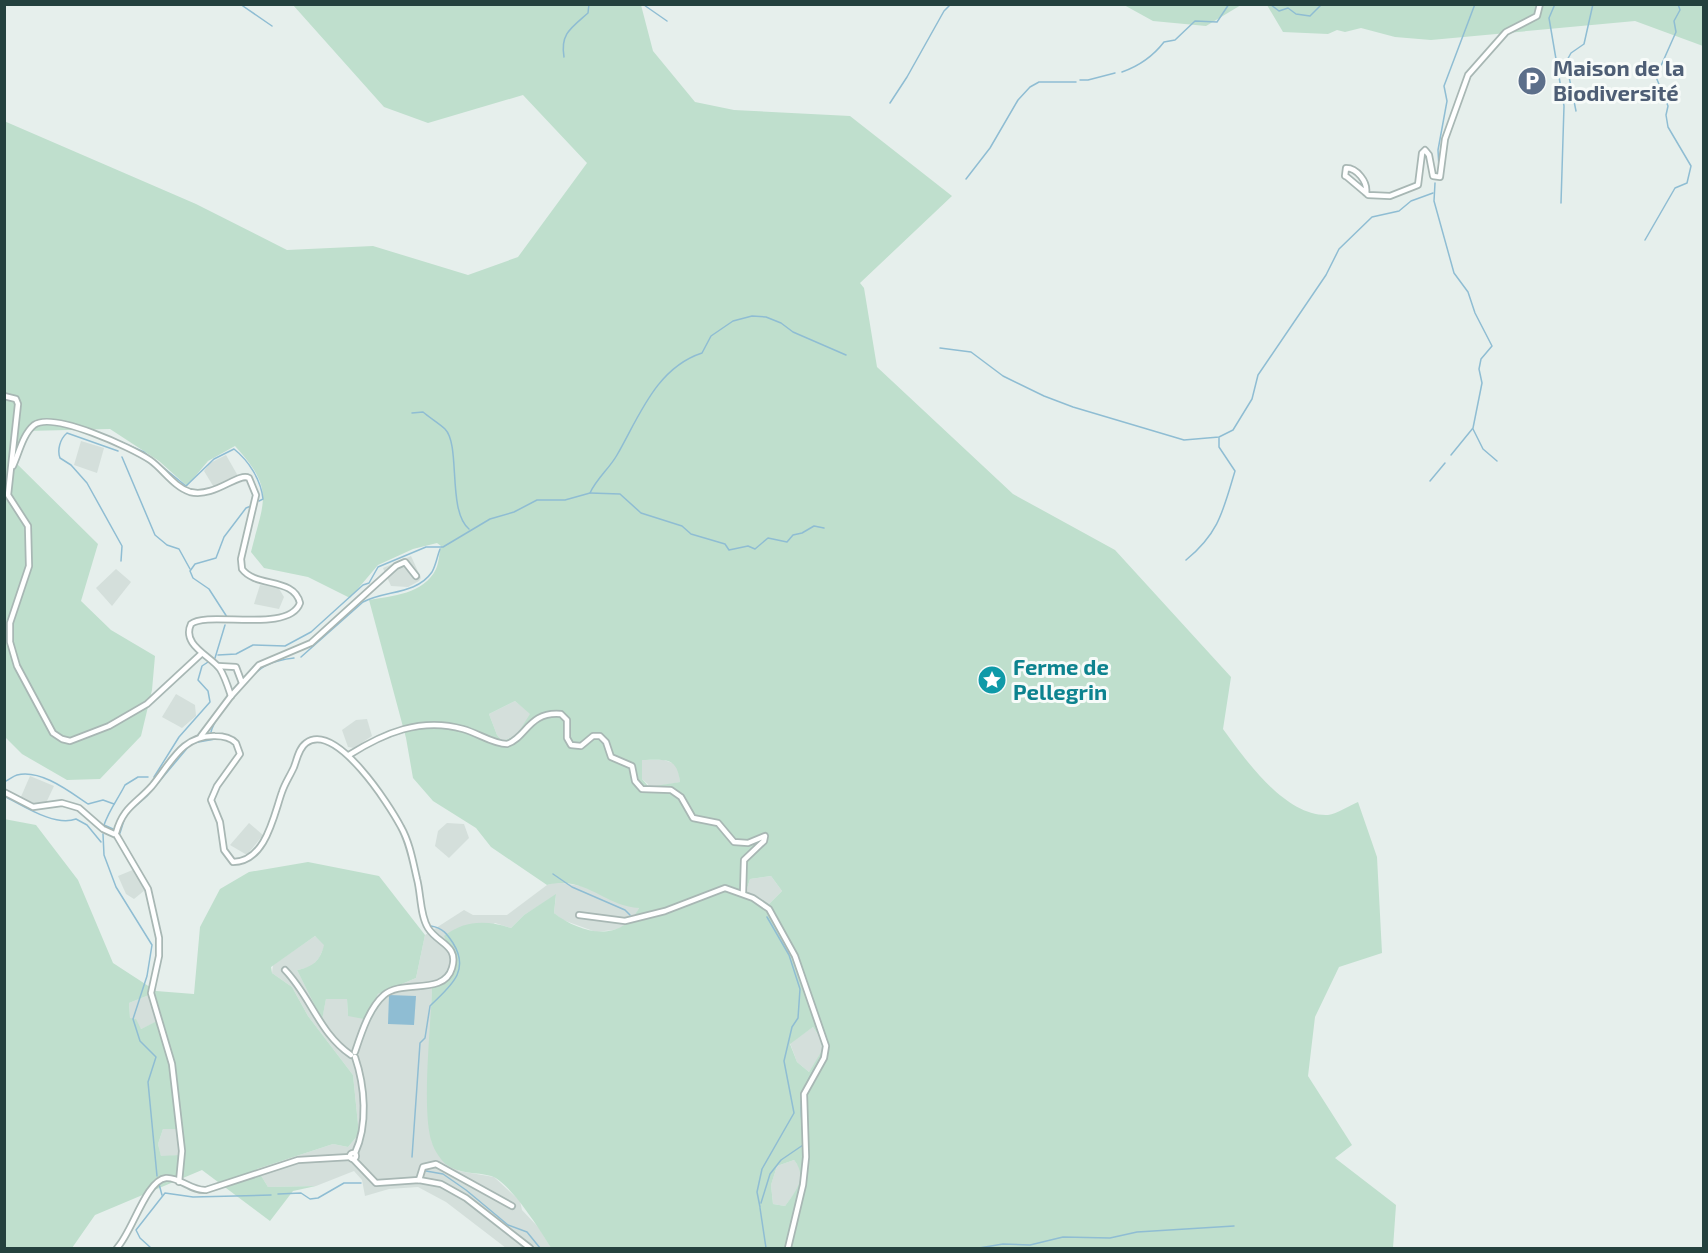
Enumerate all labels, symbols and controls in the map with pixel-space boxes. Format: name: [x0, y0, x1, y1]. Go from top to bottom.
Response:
place label: Maison de la Biodiversité: [1553, 54, 1684, 105]
parking icon: Maison de la Biodiversité: [1516, 65, 1548, 97]
place label: Ferme de Pellegrin: [1013, 653, 1109, 704]
place icon: Ferme de Pellegrin: [976, 664, 1008, 696]

